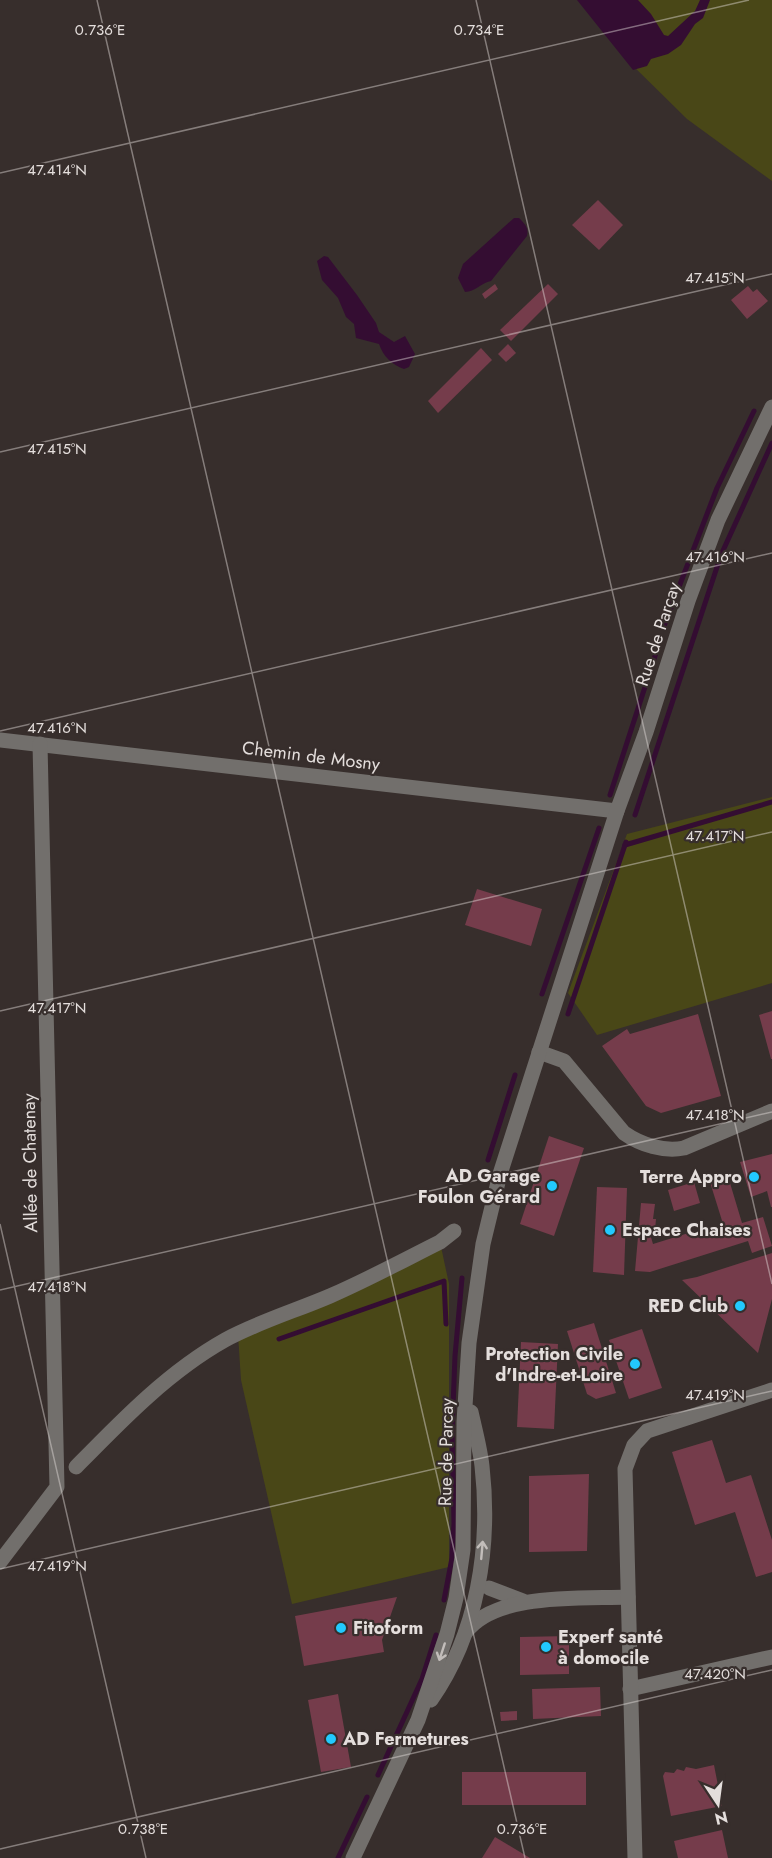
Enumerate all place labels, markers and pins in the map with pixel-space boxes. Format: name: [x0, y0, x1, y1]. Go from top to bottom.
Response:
place label: AD Garage Foulon Gérard: [418, 1163, 540, 1210]
place label: Terre Appro: [640, 1164, 742, 1190]
marker: Terre Appro: [747, 1170, 761, 1184]
marker: AD Garage Foulon Gérard: [545, 1179, 559, 1193]
place label: Espace Chaises: [622, 1217, 751, 1243]
marker: Espace Chaises: [603, 1223, 617, 1237]
place label: RED Club: [648, 1293, 728, 1319]
marker: RED Club: [733, 1299, 747, 1313]
place label: Protection Civile d'Indre-et-Loire: [485, 1341, 623, 1388]
marker: Protection Civile d'Indre-et-Loire: [628, 1357, 642, 1371]
place label: Fitoform: [353, 1615, 423, 1641]
marker: Fitoform: [334, 1621, 348, 1635]
place label: Experf santé à domocile: [558, 1624, 663, 1671]
marker: Experf santé à domocile: [539, 1640, 553, 1654]
place label: AD Fermetures: [342, 1726, 469, 1752]
marker: AD Fermetures: [324, 1732, 338, 1746]

